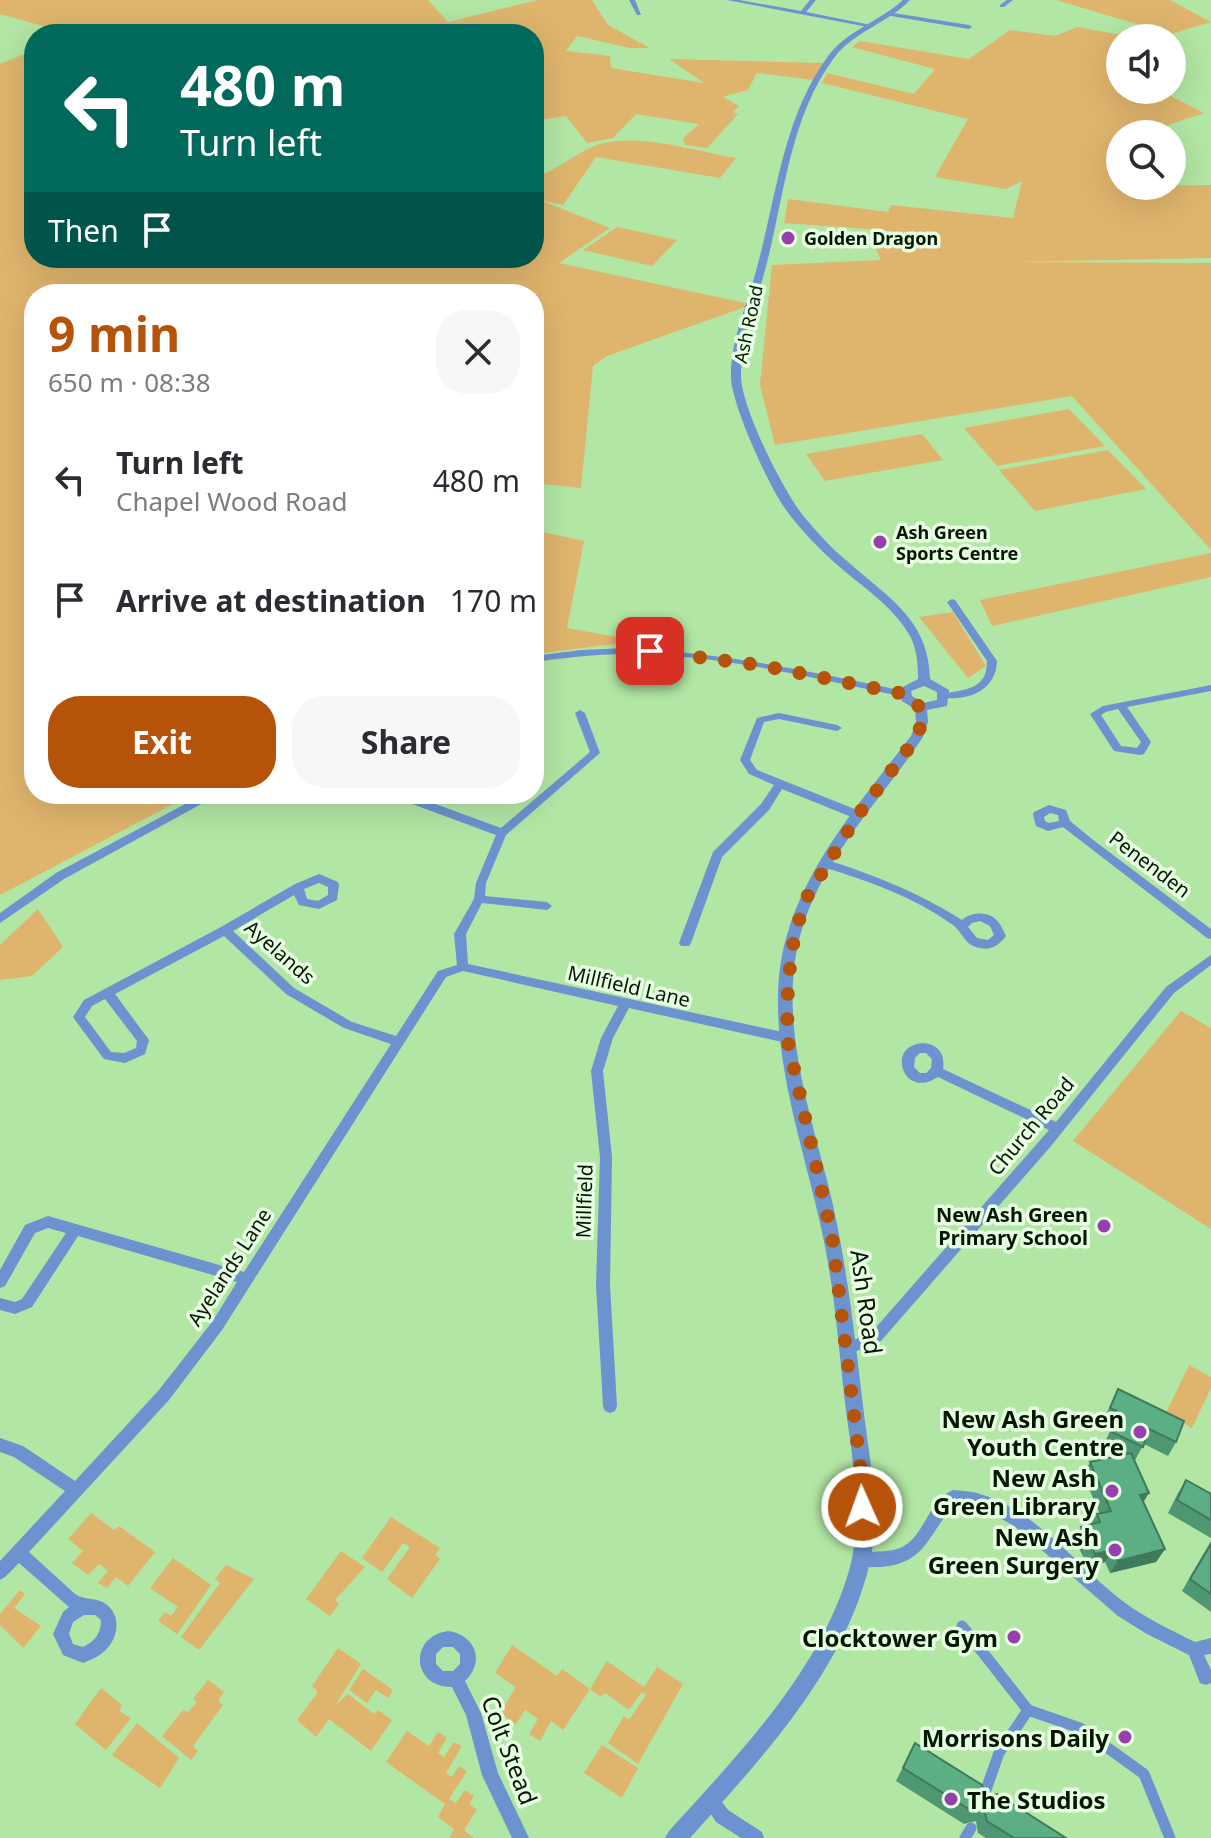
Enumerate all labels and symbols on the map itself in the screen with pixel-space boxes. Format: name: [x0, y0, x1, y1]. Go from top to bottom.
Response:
place label: Golden Dragon: [804, 226, 938, 250]
marker: Golden Dragon: [779, 229, 797, 247]
street label: Ash Road: [728, 283, 768, 365]
place label: Ash Green Sports Centre: [896, 520, 1018, 565]
marker: Ash Green Sports Centre: [871, 533, 889, 551]
pin: [616, 617, 684, 685]
street label: Penenden: [1104, 825, 1196, 903]
street label: Ayelands: [239, 914, 321, 990]
street label: Millfield Lane: [565, 959, 693, 1013]
street label: Church Road: [982, 1071, 1080, 1181]
street label: Millfield: [569, 1163, 599, 1239]
place label: New Ash Green Primary School: [936, 1201, 1088, 1251]
street label: Ayelands Lane: [181, 1203, 277, 1331]
marker: New Ash Green Primary School: [1095, 1217, 1113, 1235]
street label: Ash Road: [843, 1247, 891, 1357]
place label: New Ash Green Youth Centre: [941, 1402, 1124, 1463]
marker: New Ash Green Youth Centre: [1131, 1423, 1149, 1441]
place label: New Ash Green Library: [933, 1461, 1096, 1522]
position arrow: [820, 1465, 904, 1549]
marker: New Ash Green Library: [1103, 1482, 1121, 1500]
place label: New Ash Green Surgery: [928, 1520, 1099, 1581]
marker: New Ash Green Surgery: [1106, 1541, 1124, 1559]
place label: Clocktower Gym: [802, 1621, 998, 1654]
marker: Clocktower Gym: [1005, 1628, 1023, 1646]
street label: Colt Stead: [474, 1691, 546, 1809]
place label: Morrisons Daily: [922, 1721, 1109, 1754]
marker: Morrisons Daily: [1116, 1728, 1134, 1746]
place label: The Studios: [967, 1783, 1106, 1816]
marker: The Studios: [942, 1790, 960, 1808]

